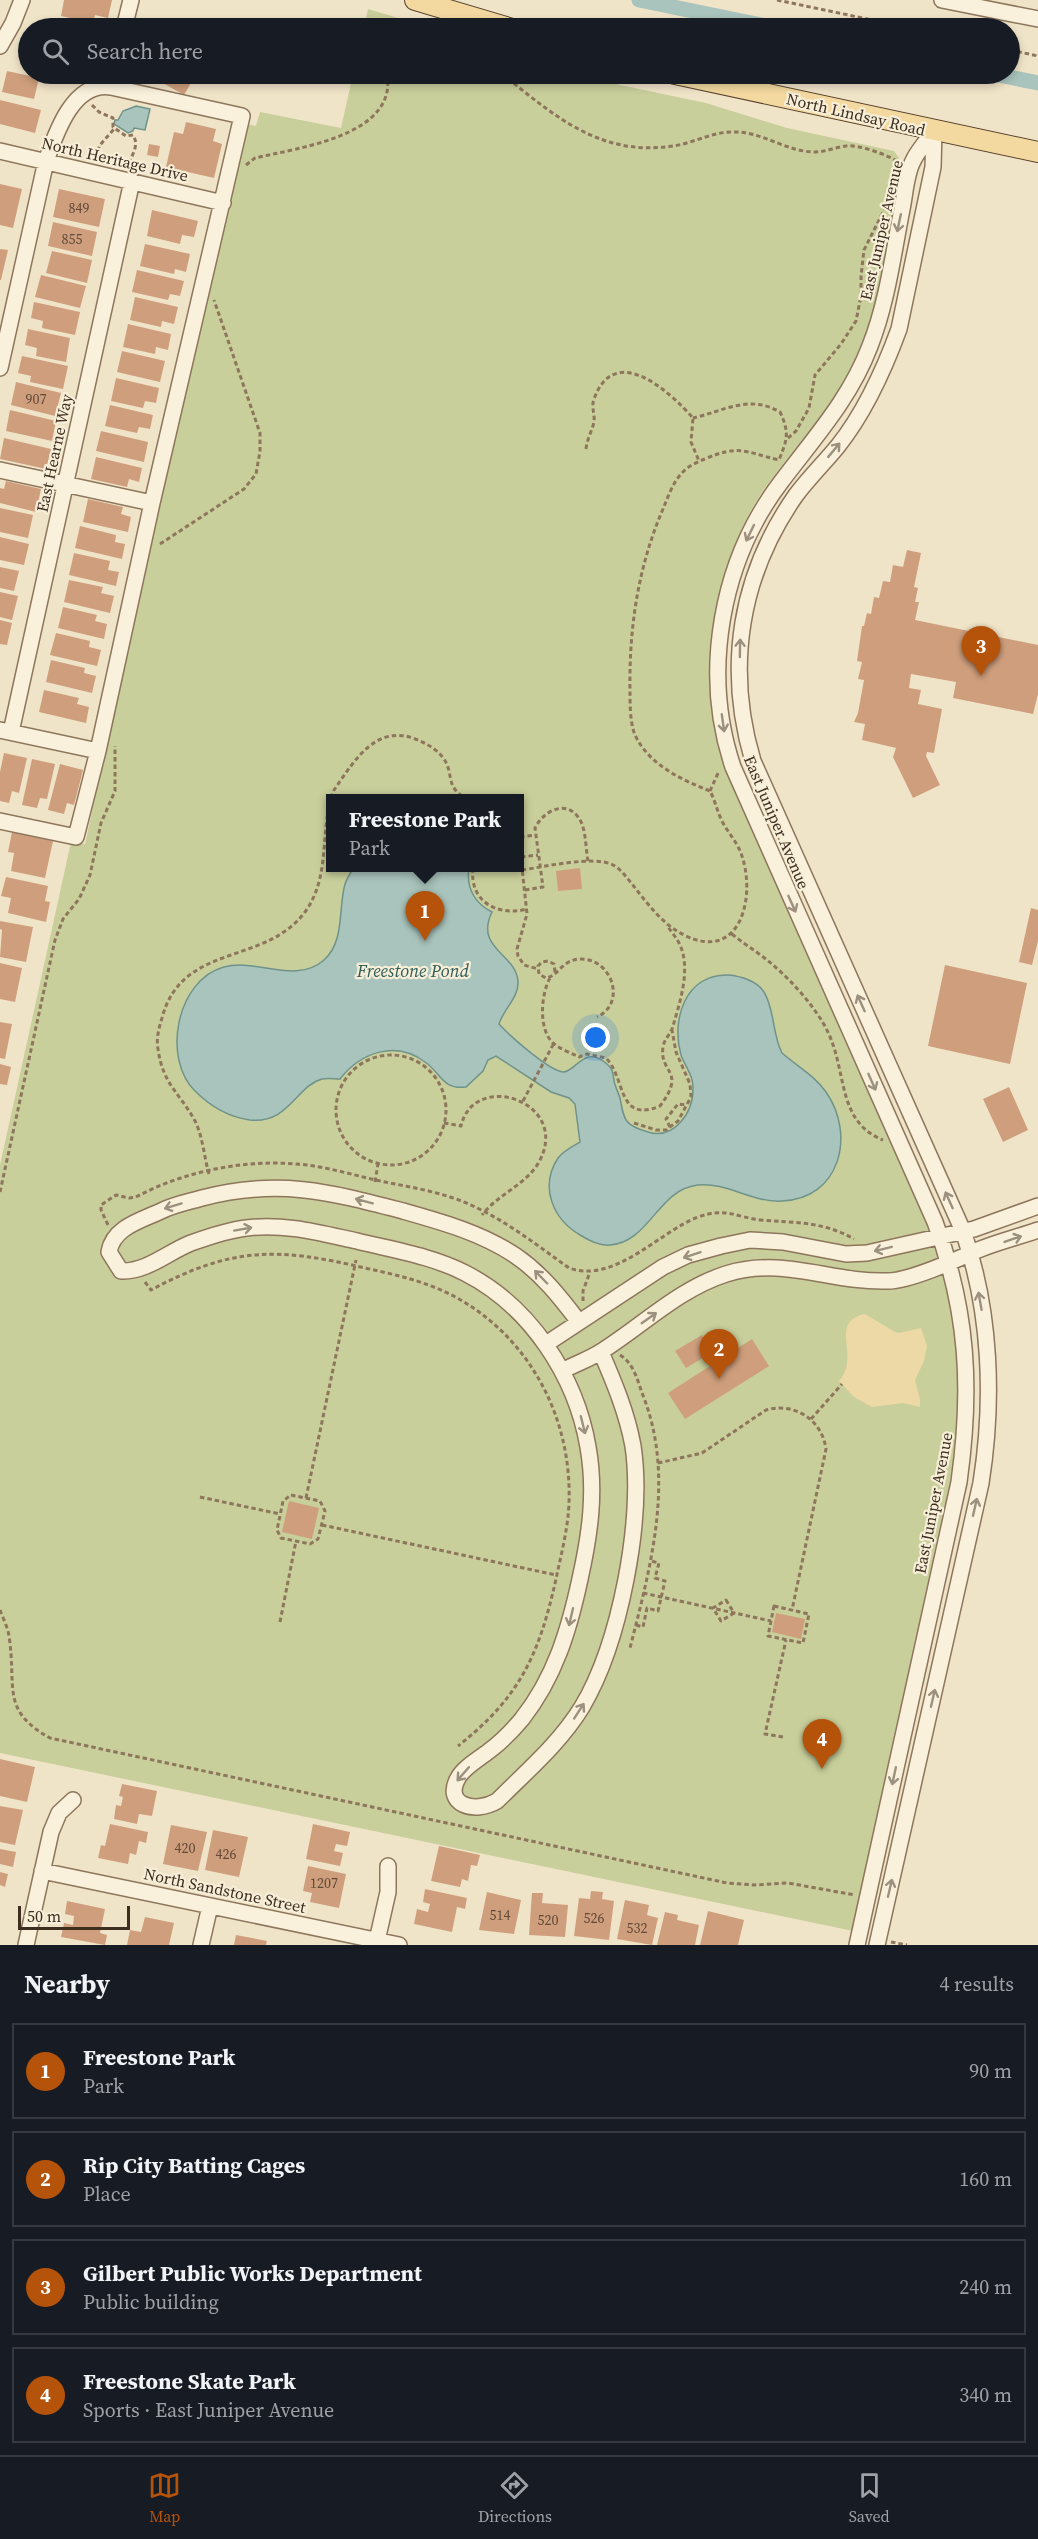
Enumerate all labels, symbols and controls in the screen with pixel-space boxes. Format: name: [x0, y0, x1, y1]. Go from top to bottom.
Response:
search box: [18, 18, 1020, 84]
icon: search: [39, 35, 72, 68]
text: Search here: [87, 36, 203, 66]
street label: North Lindsay Road: [784, 87, 928, 141]
street label: North Heritage Drive: [40, 131, 190, 187]
street label: East Juniper Avenue: [854, 158, 908, 302]
house number: 849: [69, 198, 90, 218]
one-way arrow: [893, 213, 904, 233]
house number: 855: [62, 229, 83, 249]
house number: 907: [26, 389, 47, 409]
street label: East Hearne Way: [31, 391, 77, 514]
one-way arrow: [827, 443, 841, 458]
one-way arrow: [744, 523, 755, 541]
pin: 3: [962, 626, 1000, 676]
one-way arrow: [734, 639, 745, 659]
one-way arrow: [717, 712, 728, 732]
street label: East Juniper Avenue: [739, 752, 815, 892]
popup: [326, 794, 524, 872]
text: Freestone Park: [349, 804, 501, 834]
text: Park: [349, 834, 390, 862]
pin: 1: [406, 892, 444, 941]
one-way arrow: [787, 894, 798, 913]
water label: Freestone Pond: [356, 958, 470, 983]
one-way arrow: [854, 994, 866, 1012]
your location: [581, 1023, 610, 1052]
one-way arrow: [867, 1072, 879, 1090]
one-way arrow: [943, 1191, 955, 1209]
one-way arrow: [355, 1195, 374, 1206]
one-way arrow: [164, 1201, 183, 1212]
one-way arrow: [233, 1224, 253, 1235]
one-way arrow: [1003, 1232, 1022, 1243]
one-way arrow: [874, 1243, 893, 1255]
one-way arrow: [683, 1250, 702, 1261]
one-way arrow: [534, 1269, 549, 1284]
one-way arrow: [974, 1292, 985, 1311]
one-way arrow: [640, 1312, 656, 1324]
pin: 2: [700, 1330, 738, 1379]
one-way arrow: [578, 1415, 590, 1434]
street label: East Juniper Avenue: [909, 1431, 957, 1575]
one-way arrow: [970, 1498, 982, 1517]
one-way arrow: [565, 1607, 577, 1626]
one-way arrow: [928, 1689, 939, 1708]
one-way arrow: [573, 1703, 585, 1720]
pin: 4: [802, 1720, 842, 1769]
one-way arrow: [457, 1765, 471, 1781]
one-way arrow: [888, 1766, 899, 1785]
house number: 420: [175, 1838, 196, 1858]
house number: 426: [216, 1844, 237, 1864]
street label: North Sandstone Street: [142, 1862, 309, 1918]
house number: 1207: [310, 1873, 338, 1893]
one-way arrow: [885, 1879, 896, 1898]
scale bar: [18, 1903, 130, 1930]
text: 50 m: [27, 1905, 61, 1927]
house number: 514: [490, 1905, 511, 1925]
house number: 526: [584, 1908, 605, 1928]
house number: 520: [538, 1910, 559, 1930]
house number: 532: [627, 1918, 648, 1938]
text: Nearby: [24, 1966, 110, 2002]
text: 4 results: [939, 1970, 1014, 1998]
text: Freestone Park: [83, 2042, 235, 2072]
text: 1: [40, 2057, 51, 2085]
text: 90 m: [969, 2057, 1012, 2085]
text: Park: [83, 2072, 124, 2100]
text: Rip City Batting Cages: [83, 2150, 305, 2180]
text: 2: [40, 2165, 51, 2193]
text: 160 m: [959, 2165, 1012, 2193]
text: Place: [83, 2180, 131, 2208]
text: Gilbert Public Works Department: [83, 2258, 422, 2288]
text: 3: [40, 2273, 51, 2301]
text: 240 m: [959, 2273, 1012, 2301]
text: Public building: [83, 2288, 219, 2316]
text: Freestone Skate Park: [83, 2366, 296, 2396]
text: 4: [40, 2381, 51, 2409]
text: 340 m: [959, 2381, 1012, 2409]
text: Sports · East Juniper Avenue: [83, 2396, 334, 2424]
tab: Map: [148, 2469, 181, 2527]
tab: Directions: [478, 2469, 552, 2527]
tab: Saved: [849, 2469, 890, 2527]

